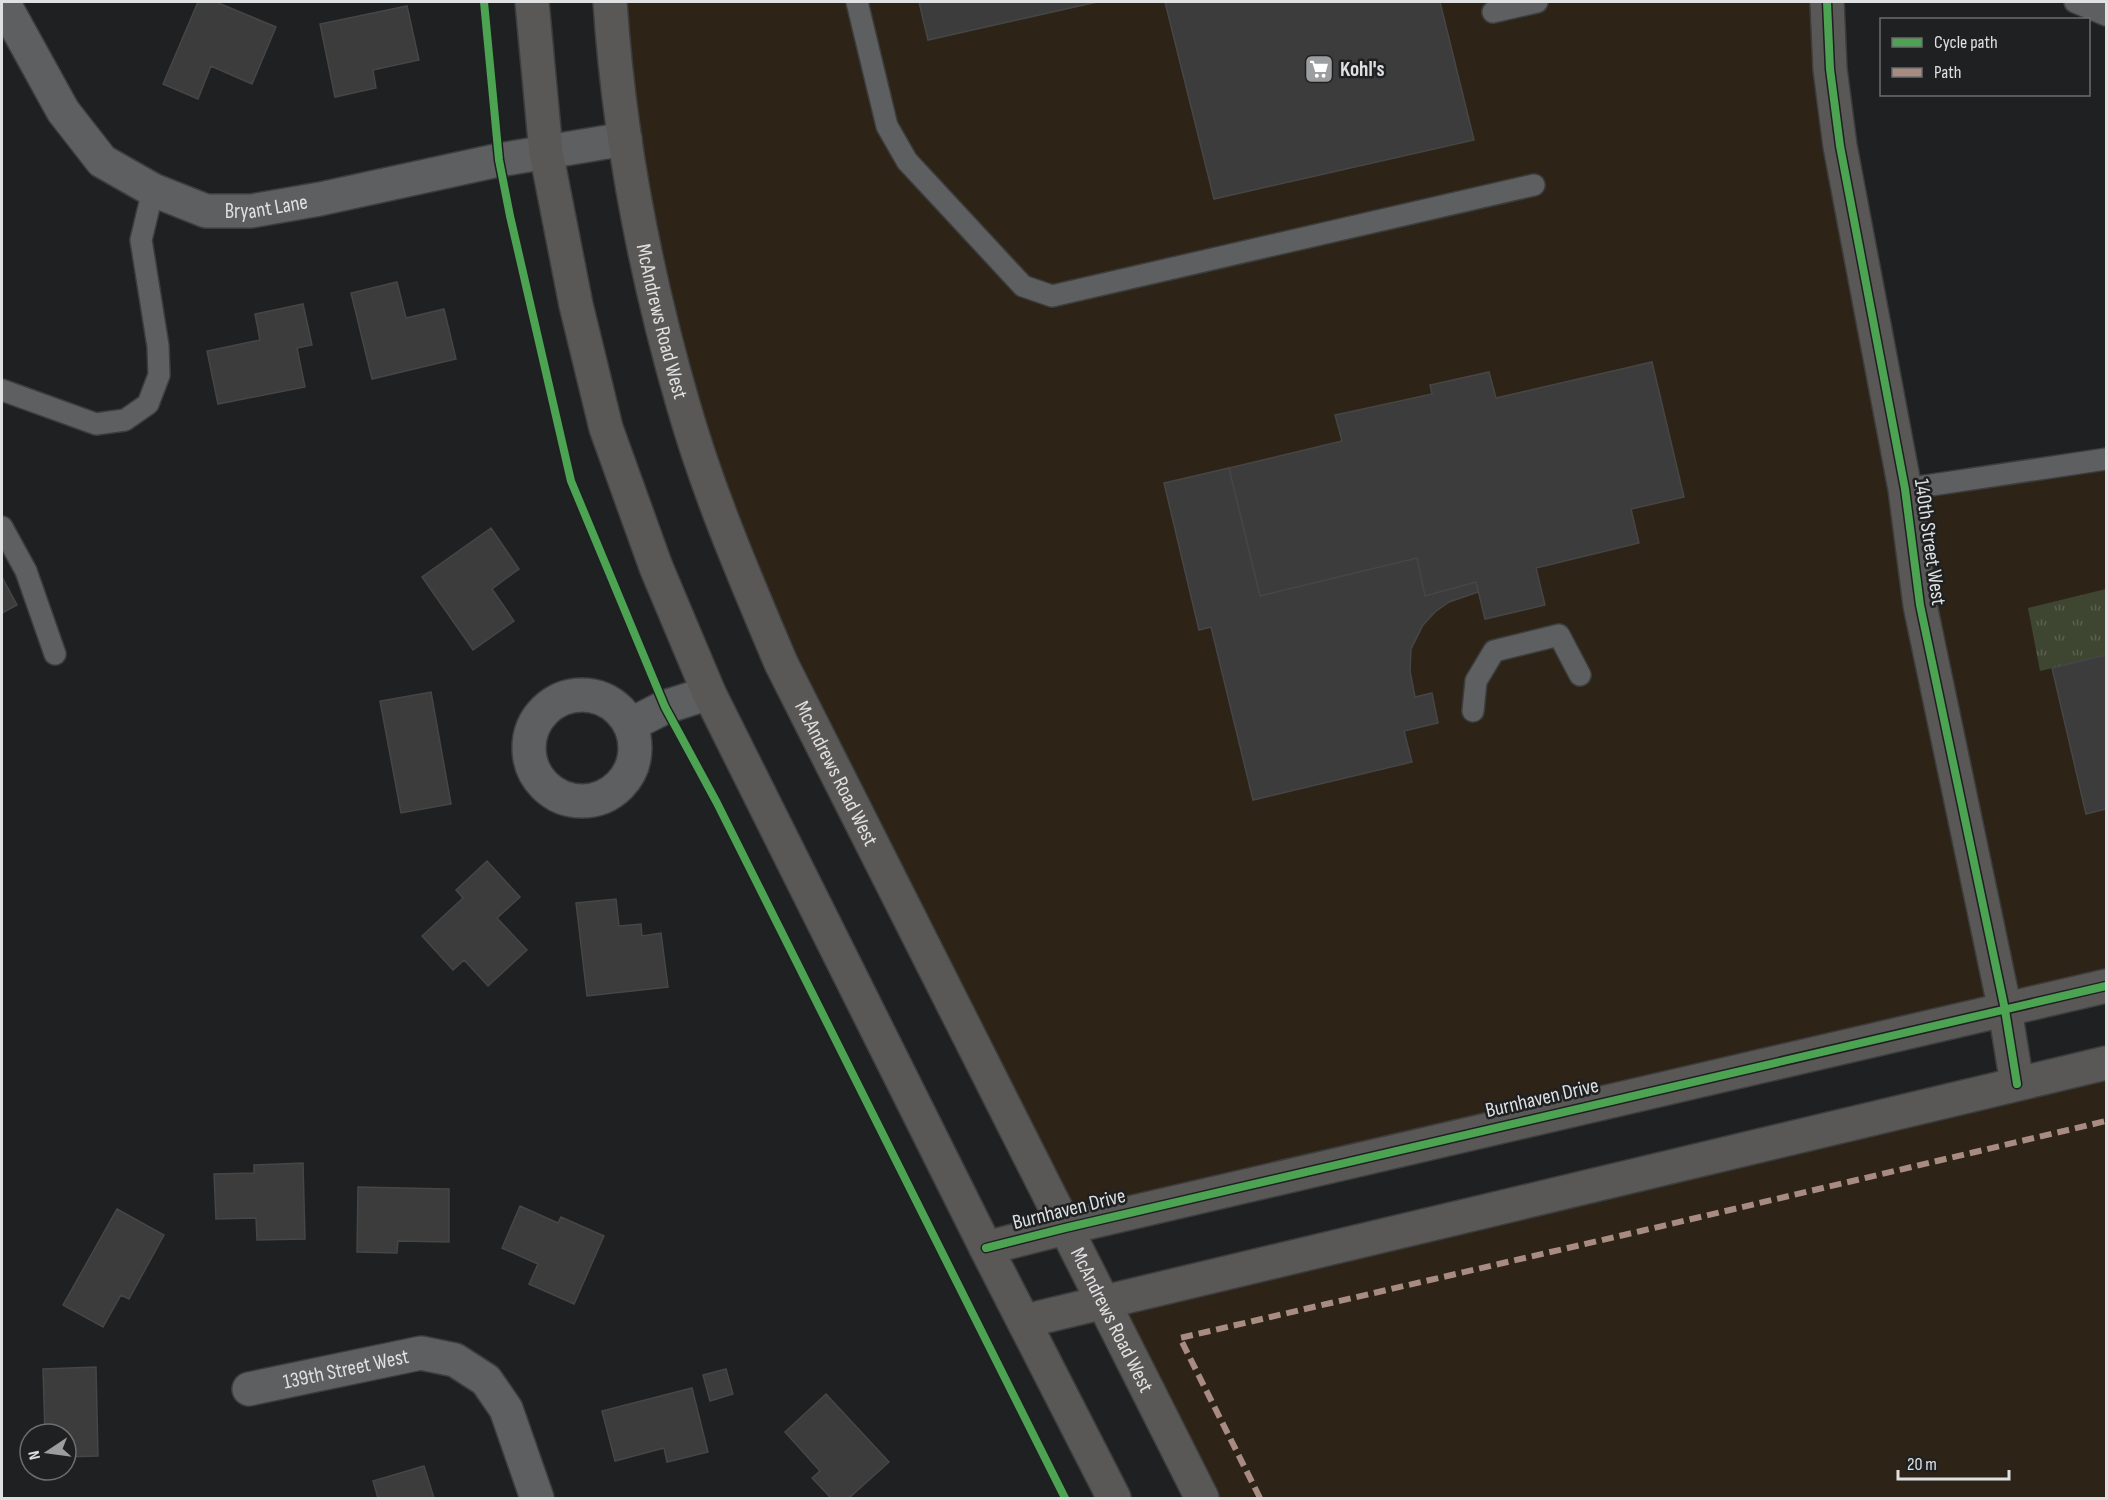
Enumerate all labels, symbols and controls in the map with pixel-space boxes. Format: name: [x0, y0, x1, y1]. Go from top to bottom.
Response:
legend: [1880, 18, 2090, 96]
text: Cycle path: [1934, 32, 1998, 53]
supermarket icon: Kohl's: [1303, 53, 1335, 85]
place label: Kohl's: [1340, 57, 1385, 82]
text: Path: [1934, 62, 1962, 83]
street label: Bryant Lane: [225, 189, 310, 224]
street label: McAndrews Road West: [631, 242, 693, 402]
street label: 140th Street West: [1909, 477, 1951, 607]
street label: McAndrews Road West: [790, 697, 884, 850]
street label: Burnhaven Drive: [1483, 1073, 1601, 1123]
street label: Burnhaven Drive: [1010, 1183, 1128, 1235]
street label: McAndrews Road West: [1065, 1243, 1159, 1396]
street label: 139th Street West: [281, 1343, 411, 1394]
north arrow: [18, 1422, 78, 1482]
scale bar: [1898, 1443, 2009, 1481]
text: N: [25, 1449, 45, 1461]
text: 20 m: [1907, 1454, 1937, 1475]

